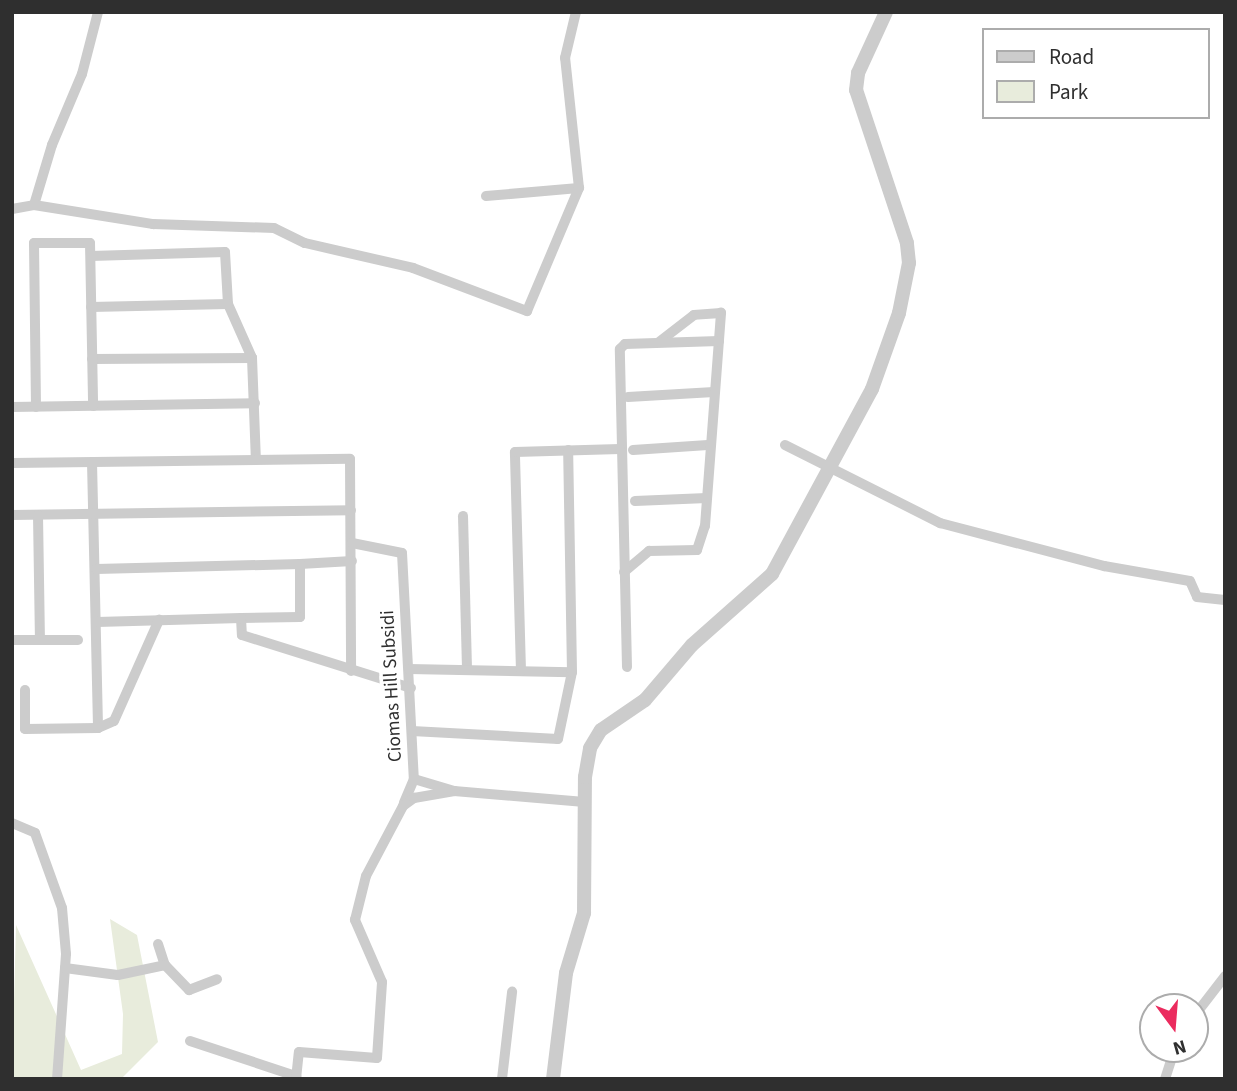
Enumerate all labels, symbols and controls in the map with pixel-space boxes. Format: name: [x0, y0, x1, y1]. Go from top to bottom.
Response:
legend: [982, 28, 1209, 119]
text: Road: [1049, 42, 1094, 72]
text: Park: [1049, 77, 1088, 107]
street label: Ciomas Hill Subsidi: [377, 609, 407, 763]
north arrow: [1139, 993, 1209, 1063]
text: N: [1170, 1032, 1189, 1061]

